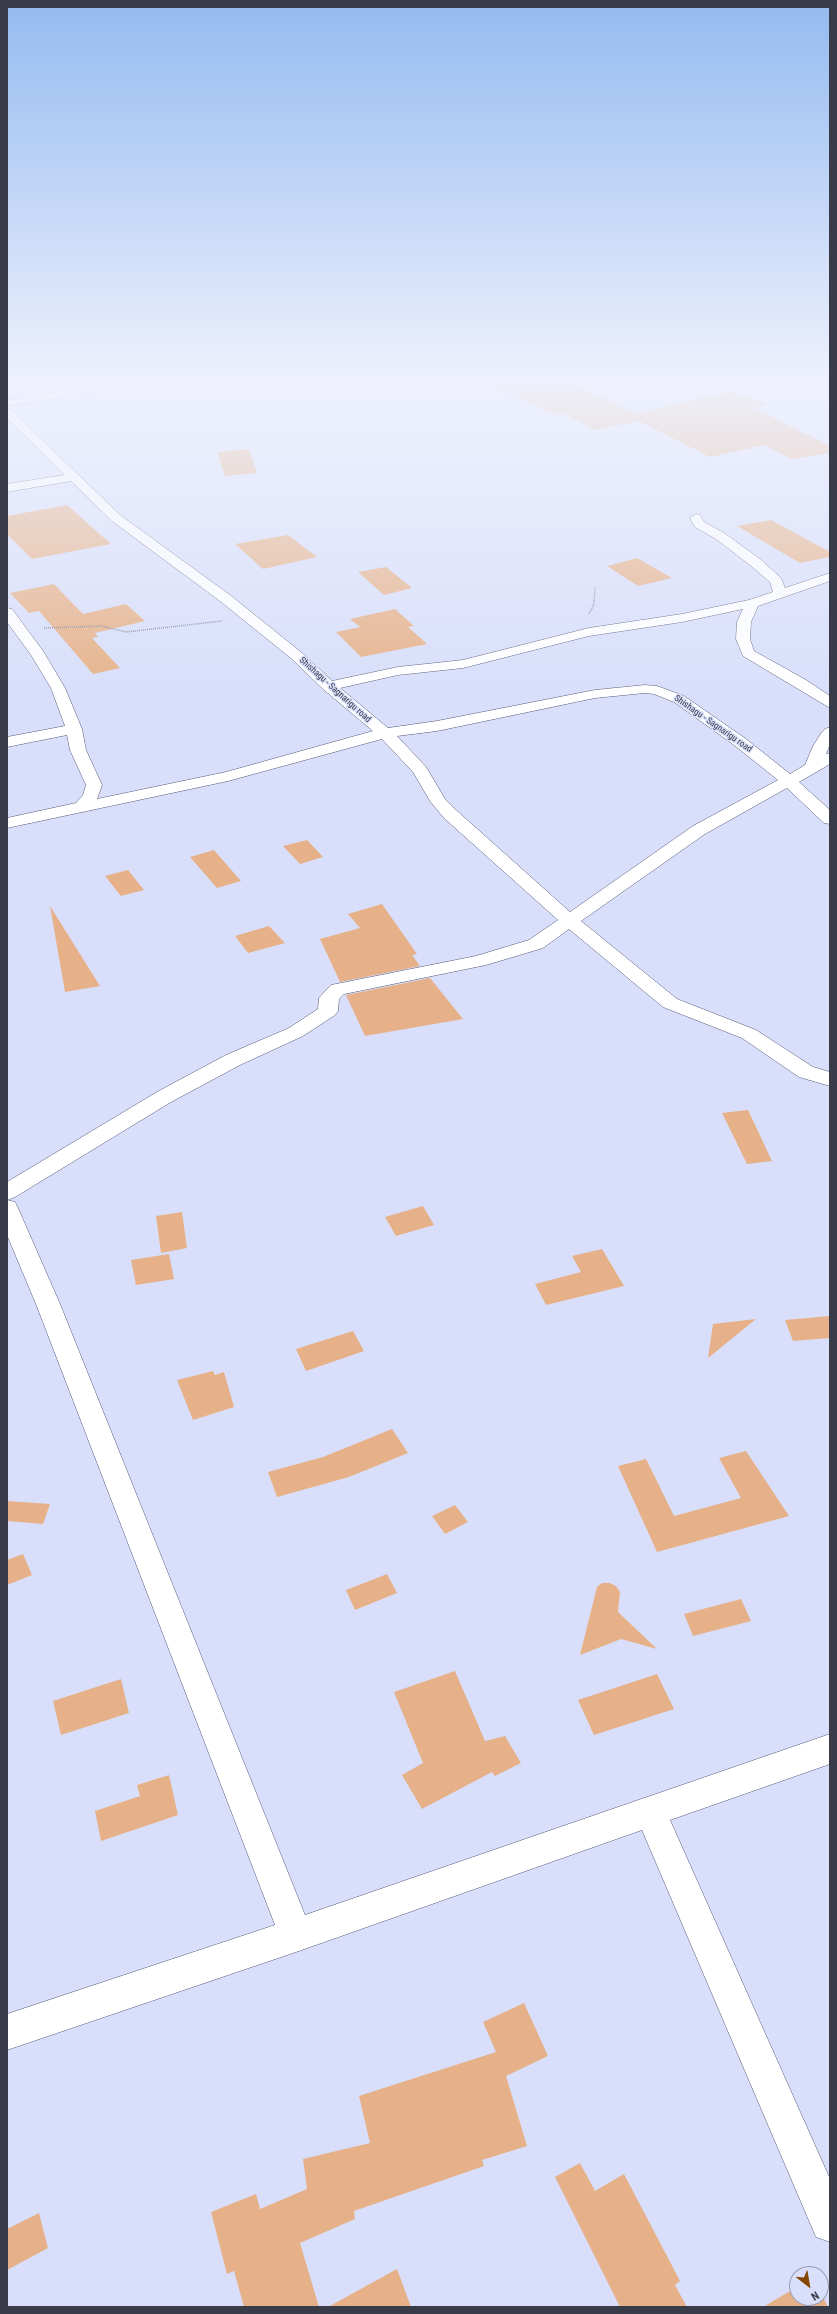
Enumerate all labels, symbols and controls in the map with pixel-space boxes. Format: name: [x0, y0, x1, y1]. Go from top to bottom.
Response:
street label: Shishagu - Sagnarigu road: [297, 655, 373, 725]
street label: Shishagu - Sagnarigu road: [672, 693, 754, 755]
north arrow: [789, 2266, 829, 2306]
text: N: [809, 2289, 821, 2303]

